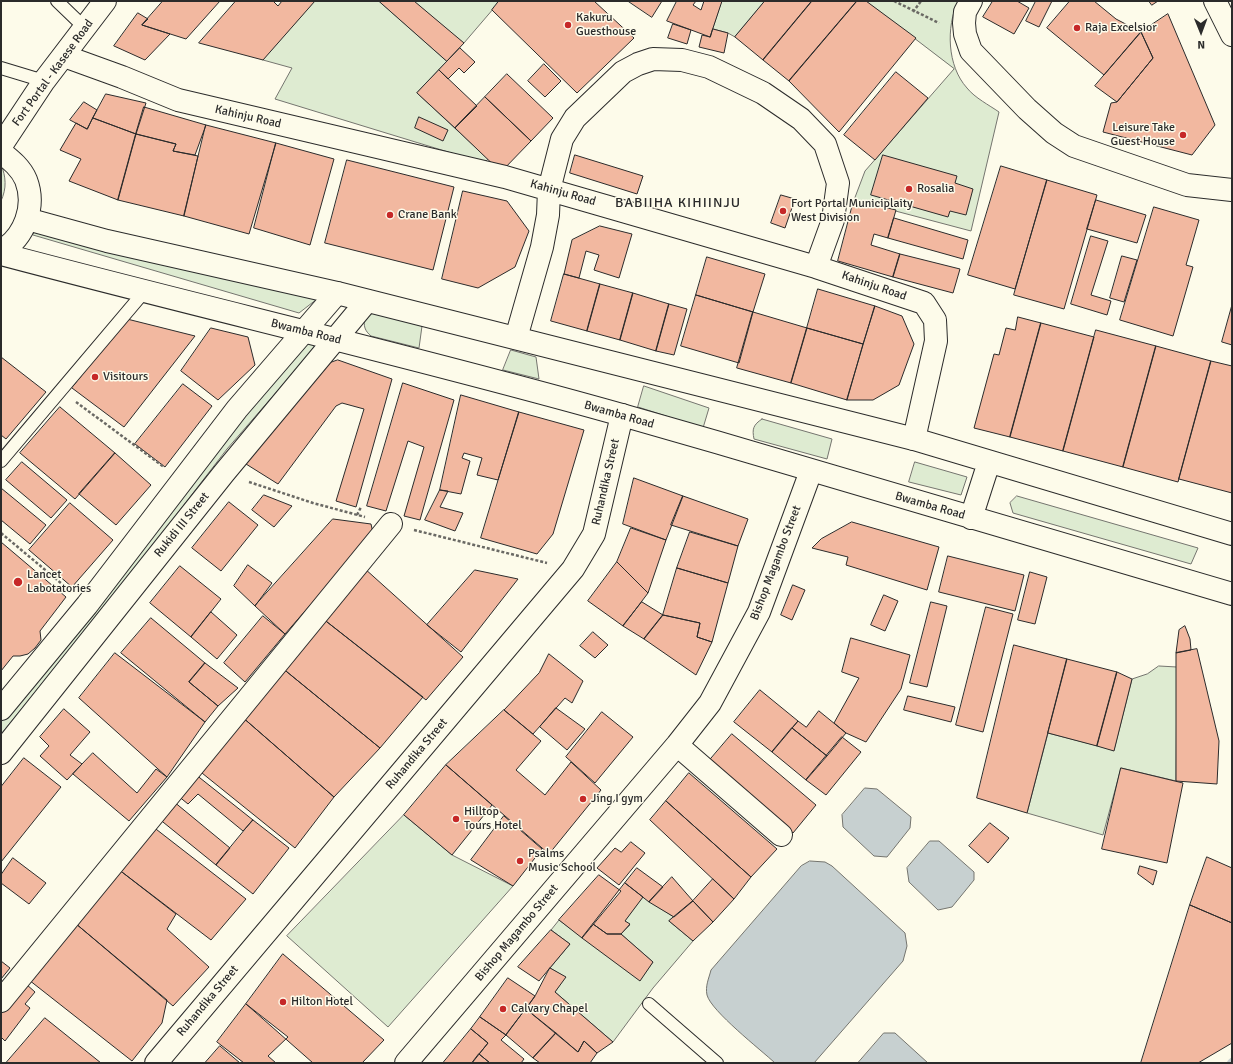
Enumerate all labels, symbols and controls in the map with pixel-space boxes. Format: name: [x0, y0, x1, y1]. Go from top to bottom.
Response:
place label: Kakuru Guesthouse: [576, 11, 636, 39]
north arrow: [1181, 12, 1221, 52]
street label: Fort Portal - Kasese Road: [9, 17, 97, 129]
marker: Kakuru Guesthouse: [563, 20, 573, 30]
place label: Raja Excelsior: [1085, 21, 1157, 35]
marker: Raja Excelsior: [1072, 23, 1082, 33]
text: N: [1197, 38, 1205, 51]
street label: Kahinju Road: [213, 102, 283, 132]
place label: Leisure Take Guest House: [1111, 121, 1175, 149]
marker: Leisure Take Guest House: [1178, 130, 1188, 140]
street label: Kahinju Road: [528, 177, 598, 209]
place label: Rosalia: [917, 182, 954, 196]
marker: Rosalia: [904, 184, 914, 194]
district label: BABIIHA KIHIINJU: [615, 195, 741, 211]
place label: Fort Portal Municiplaity West Division: [791, 197, 913, 225]
marker: Fort Portal Municiplaity West Division: [778, 206, 788, 216]
place label: Crane Bank: [398, 208, 457, 222]
marker: Crane Bank: [385, 210, 395, 220]
street label: Kahinju Road: [840, 268, 908, 304]
street label: Bwamba Road: [269, 316, 343, 348]
place label: Visitours: [103, 370, 148, 384]
marker: Visitours: [90, 372, 100, 382]
street label: Bwamba Road: [582, 398, 656, 432]
street label: Ruhandika Street: [589, 437, 623, 527]
street label: Bwamba Road: [893, 489, 967, 523]
street label: Rukidi III Street: [151, 490, 213, 560]
street label: Bishop Magambo Street: [747, 504, 805, 622]
place label: Lancet Labotatories: [27, 568, 91, 596]
marker: Lancet Labotatories: [12, 576, 24, 588]
street label: Ruhandika Street: [383, 716, 451, 792]
place label: Jing I gym: [591, 792, 643, 806]
marker: Jing I gym: [578, 794, 588, 804]
place label: Hilltop Tours Hotel: [464, 805, 522, 833]
marker: Hilltop Tours Hotel: [451, 814, 461, 824]
place label: Psalms Music School: [528, 847, 596, 875]
marker: Psalms Music School: [515, 856, 525, 866]
street label: Bishop Magambo Street: [472, 882, 562, 984]
street label: Ruhandika Street: [174, 963, 242, 1039]
place label: Hilton Hotel: [291, 995, 353, 1009]
marker: Hilton Hotel: [278, 997, 288, 1007]
place label: Calvary Chapel: [511, 1002, 588, 1016]
marker: Calvary Chapel: [498, 1004, 508, 1014]

